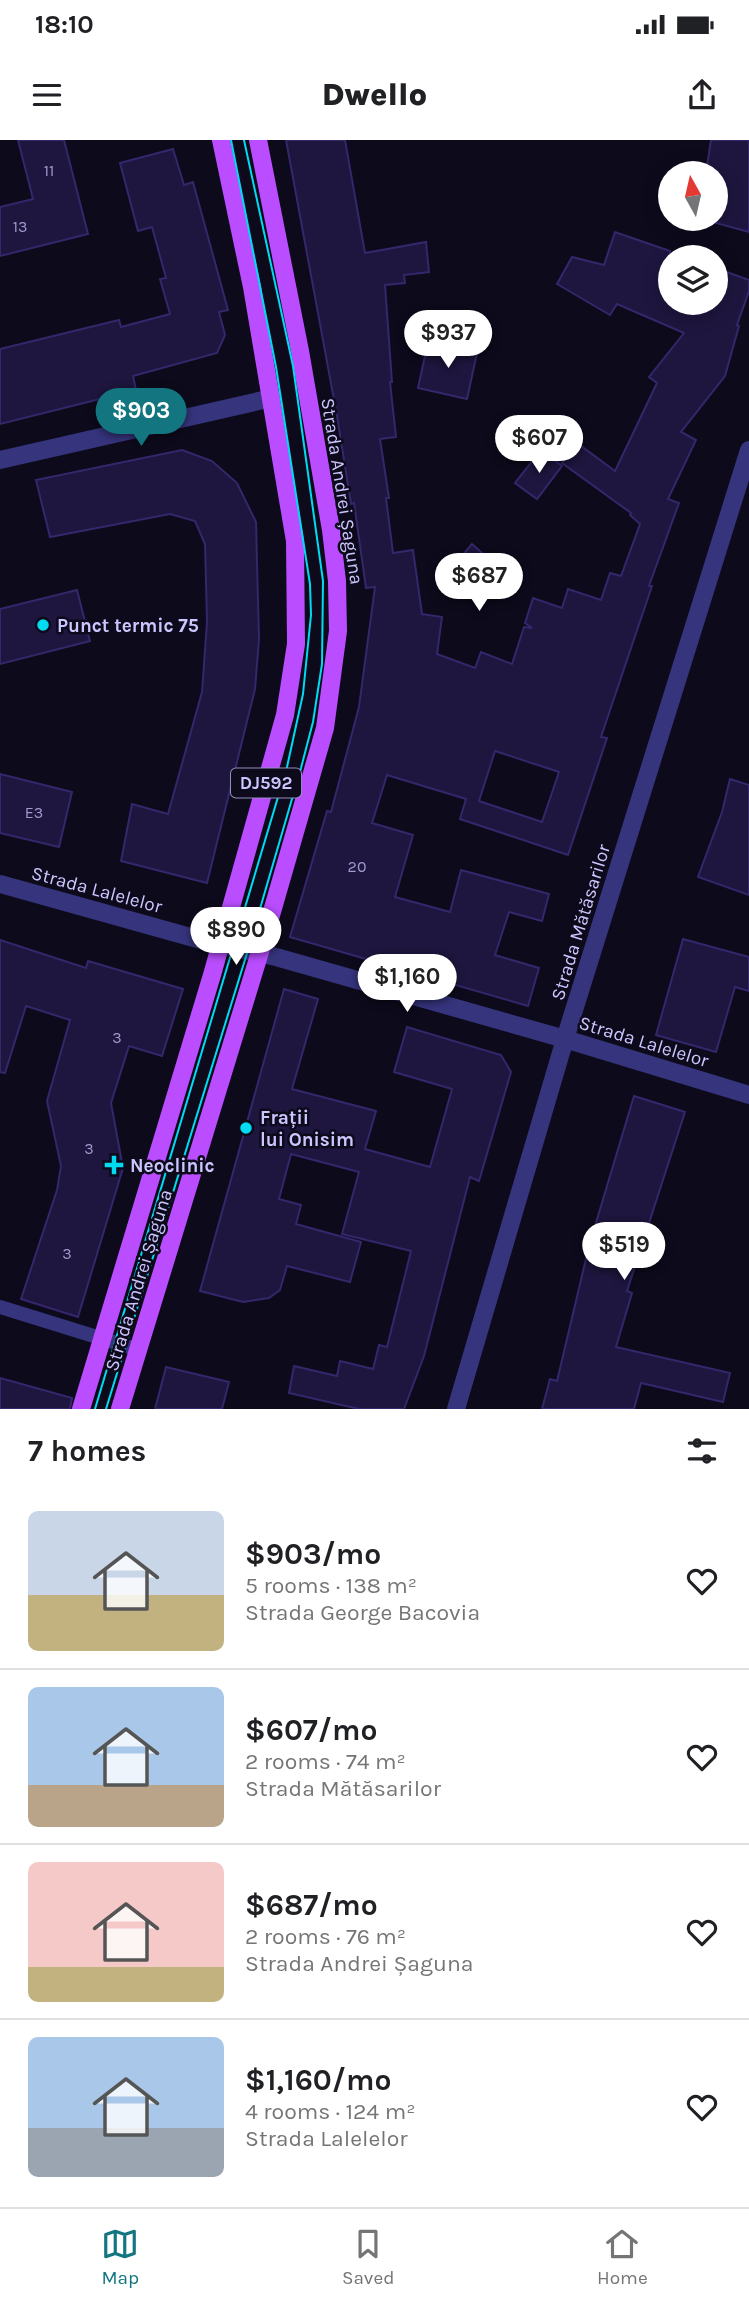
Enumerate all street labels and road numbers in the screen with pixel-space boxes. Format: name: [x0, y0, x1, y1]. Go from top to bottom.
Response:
street label: Strada Andrei Șaguna: [316, 396, 368, 586]
road number: DJ592: [231, 768, 301, 798]
street label: Strada Mătăsarilor: [547, 842, 615, 1003]
street label: Strada Lalelelor: [29, 862, 165, 918]
street label: Strada Lalelelor: [576, 1012, 711, 1072]
street label: Strada Andrei Șaguna: [101, 1187, 177, 1374]

